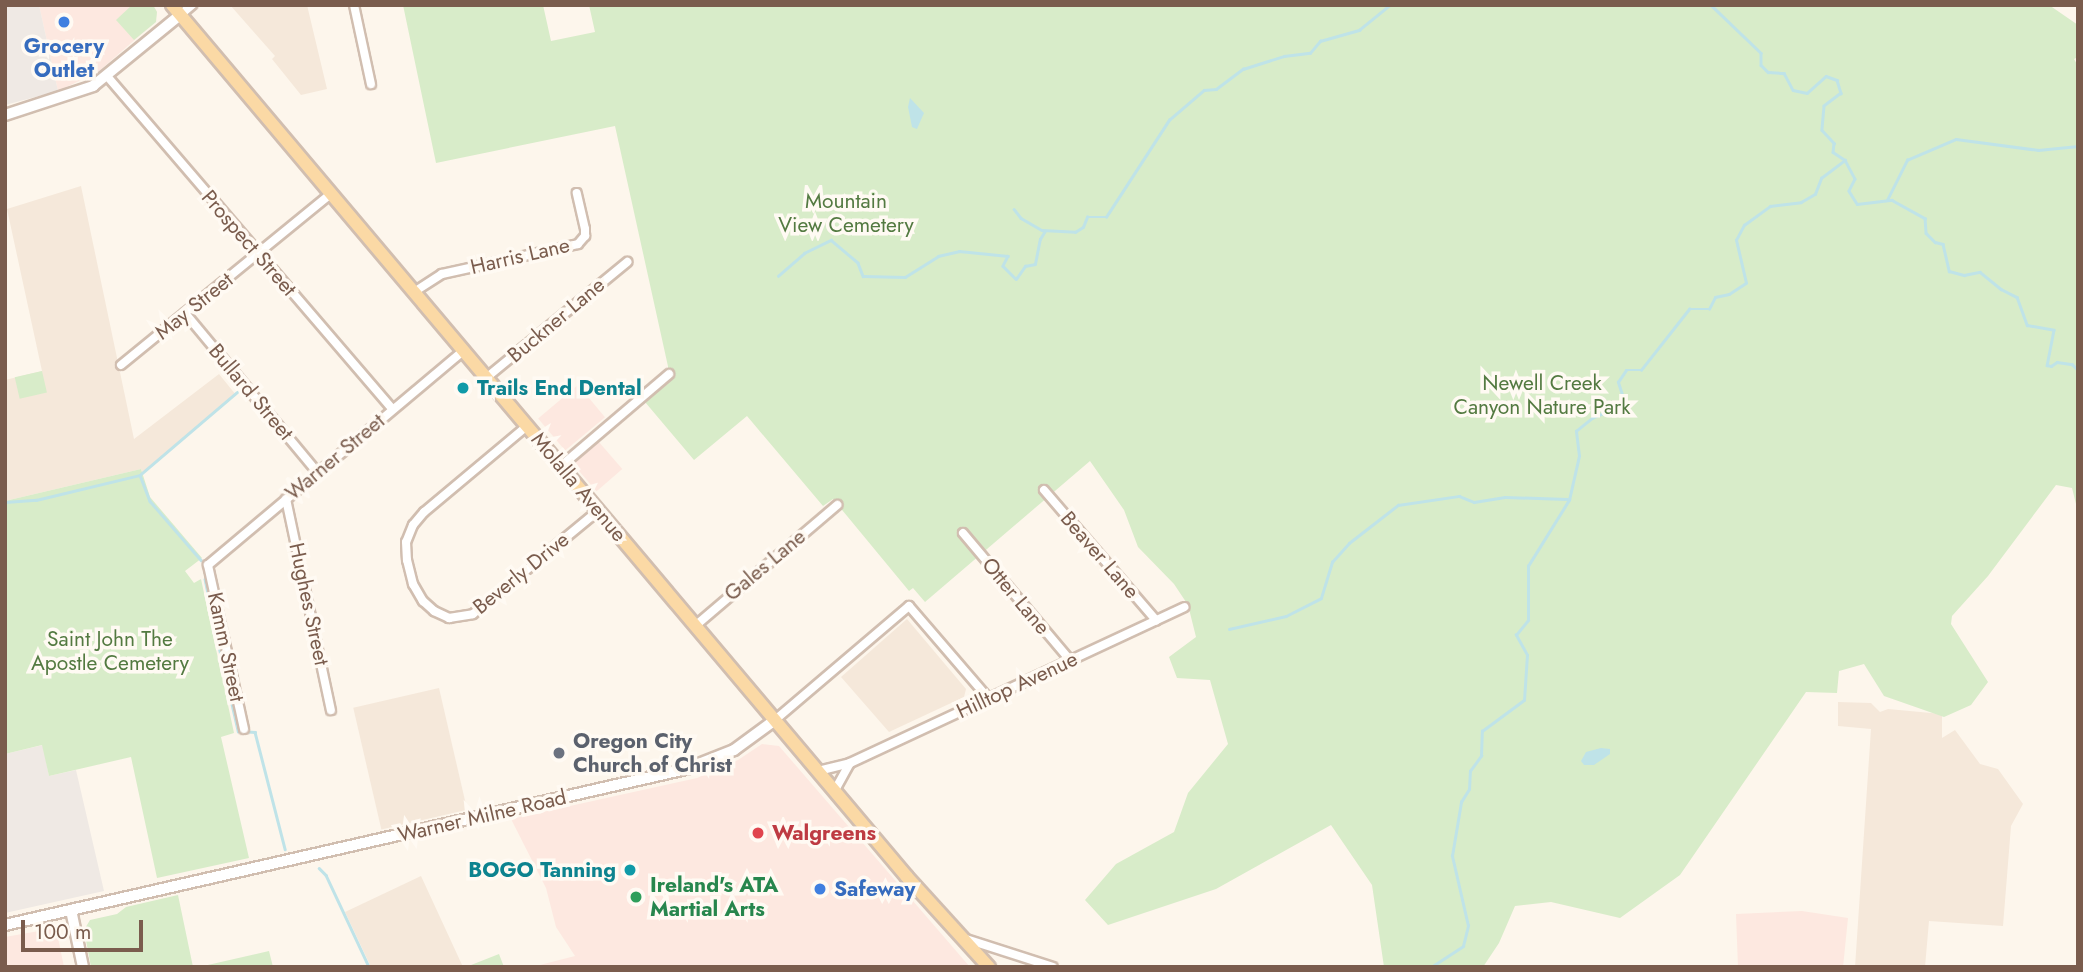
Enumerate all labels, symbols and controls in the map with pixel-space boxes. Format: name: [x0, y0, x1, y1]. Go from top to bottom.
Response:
marker: Grocery Outlet: [56, 14, 72, 30]
place label: Grocery Outlet: [24, 33, 104, 83]
street label: Prospect Street: [196, 185, 302, 301]
park label: Mountain View Cemetery: [778, 188, 914, 238]
street label: Harris Lane: [468, 232, 572, 280]
street label: May Street: [150, 267, 238, 345]
street label: Buckner Lane: [502, 272, 610, 368]
street label: Bullard Street: [203, 339, 299, 445]
park label: Newell Creek Canyon Nature Park: [1454, 370, 1630, 420]
place label: Trails End Dental: [477, 375, 642, 401]
marker: Trails End Dental: [455, 380, 471, 396]
street label: Warner Street: [280, 408, 390, 506]
street label: Molalla Avenue: [526, 427, 632, 547]
street label: Beaver Lane: [1055, 506, 1145, 604]
street label: Gales Lane: [719, 524, 811, 606]
street label: Beverly Drive: [468, 527, 574, 619]
street label: Hughes Street: [284, 540, 334, 668]
street label: Otter Lane: [977, 553, 1055, 639]
street label: Kamm Street: [202, 590, 250, 704]
park label: Saint John The Apostle Cemetery: [31, 626, 189, 676]
street label: Hilltop Avenue: [953, 646, 1081, 724]
place label: Oregon City Church of Christ: [573, 728, 732, 778]
marker: Oregon City Church of Christ: [551, 745, 567, 761]
street label: Warner Milne Road: [395, 784, 569, 848]
place label: Walgreens: [772, 820, 876, 846]
marker: Walgreens: [750, 825, 766, 841]
place label: BOGO Tanning: [468, 857, 616, 883]
marker: BOGO Tanning: [622, 862, 638, 878]
place label: Ireland's ATA Martial Arts: [650, 872, 778, 922]
place label: Safeway: [834, 876, 916, 902]
marker: Safeway: [812, 881, 828, 897]
marker: Ireland's ATA Martial Arts: [628, 889, 644, 905]
scale bar: [24, 906, 147, 950]
text: 100 m: [34, 917, 91, 947]

